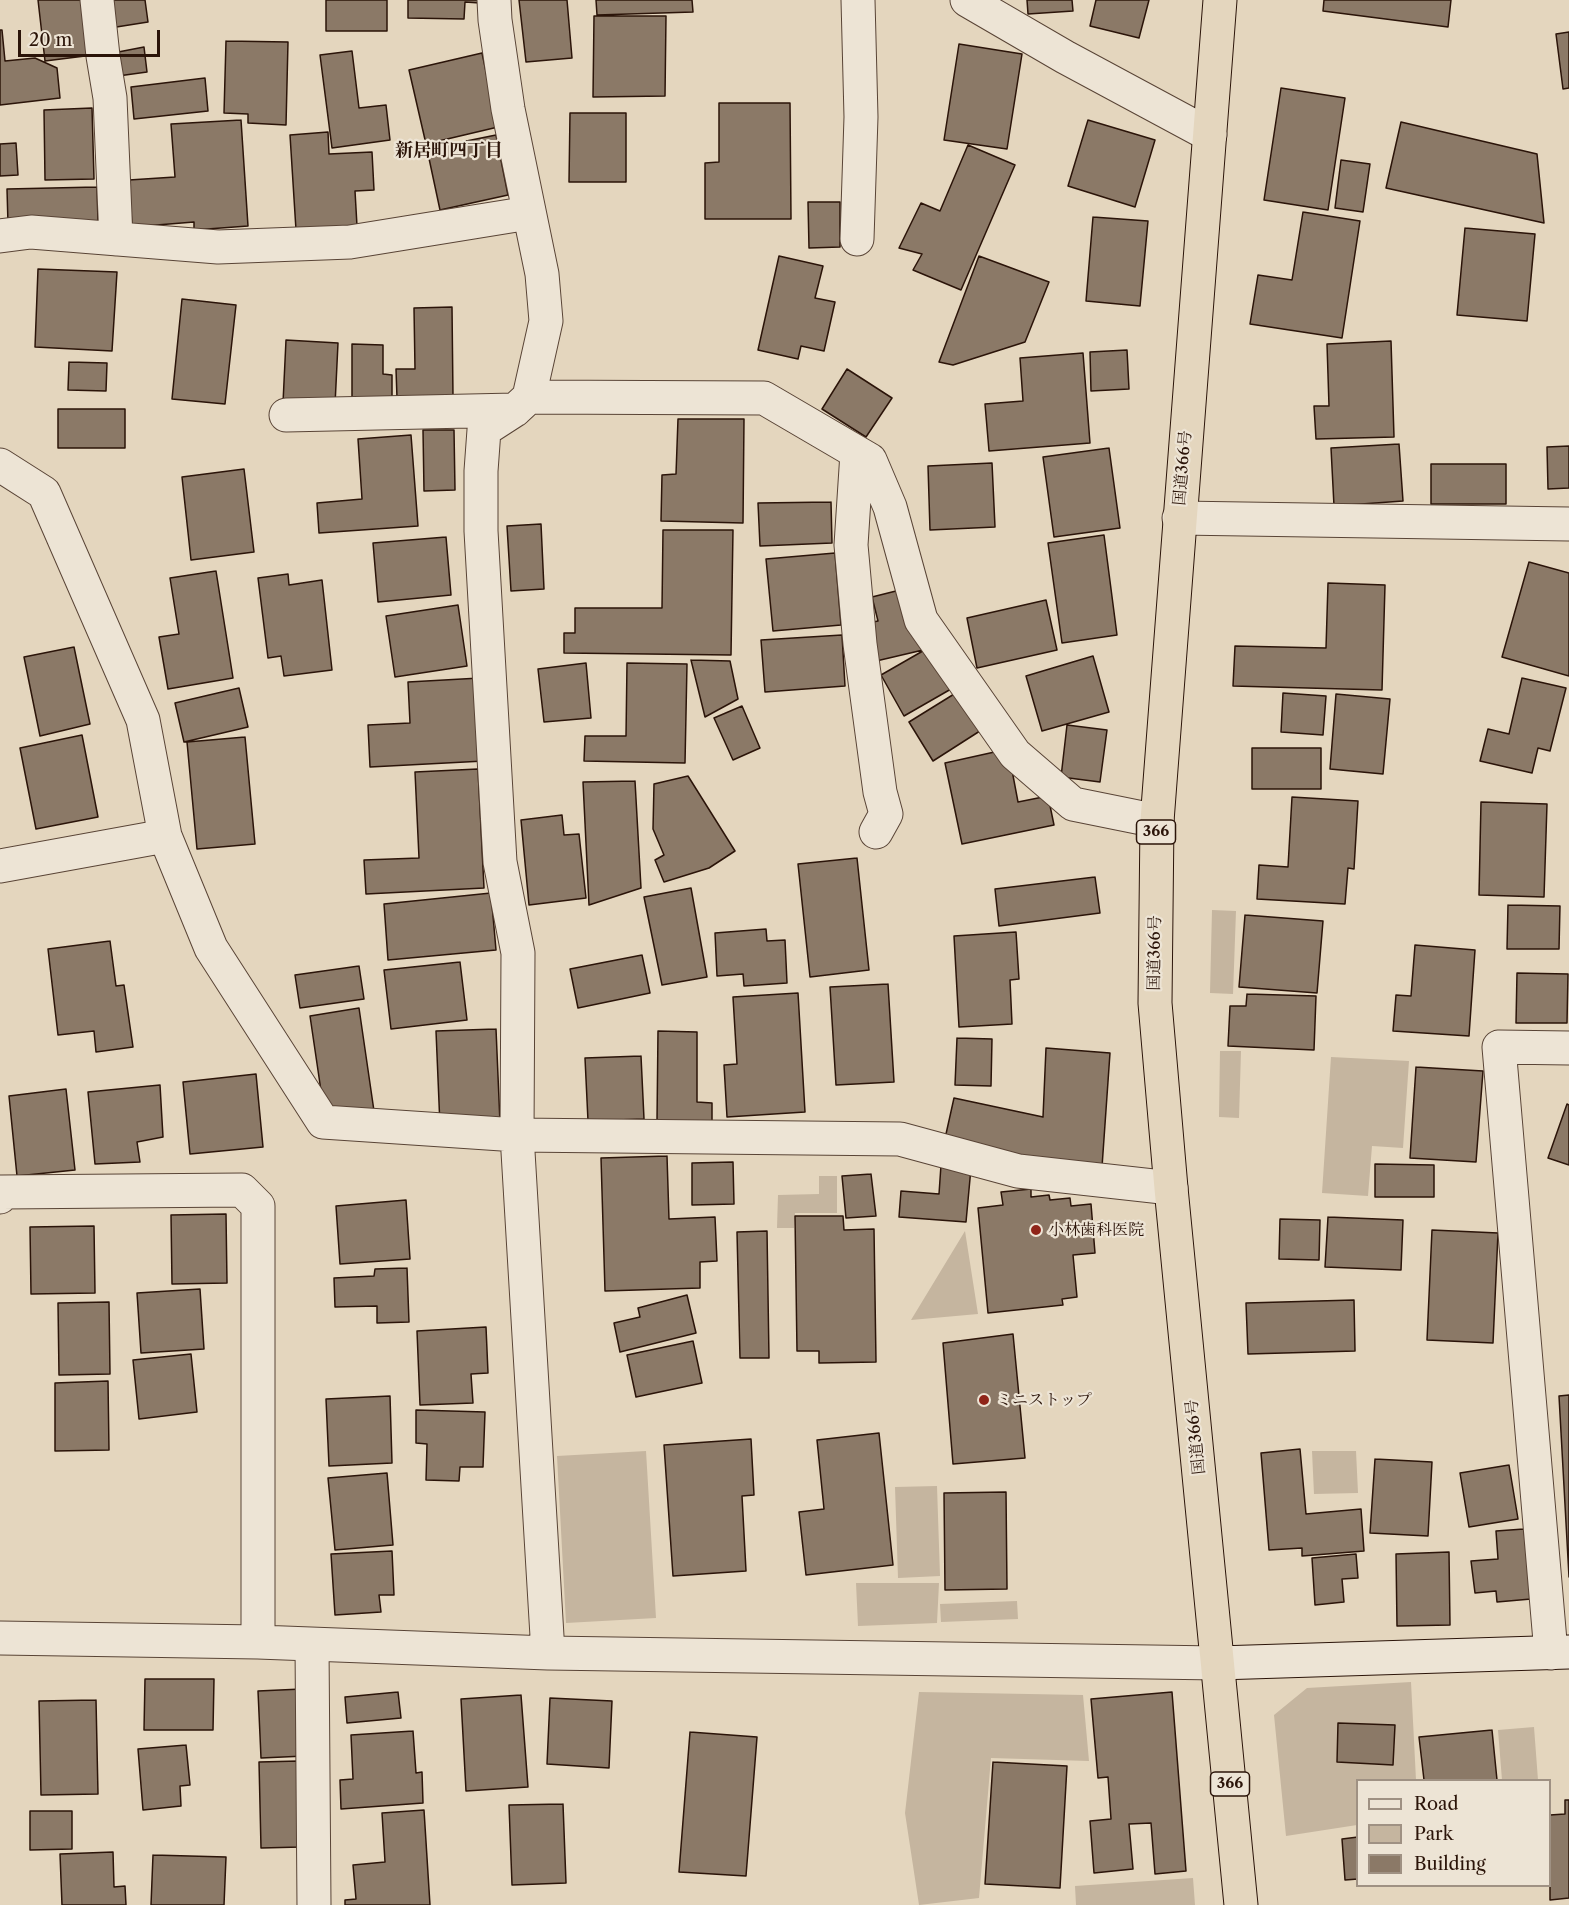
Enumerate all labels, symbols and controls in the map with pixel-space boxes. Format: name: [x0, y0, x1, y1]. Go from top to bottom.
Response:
scale bar: [21, 18, 164, 56]
text: 20 m: [29, 29, 72, 51]
district label: 新居町四丁目: [395, 140, 503, 162]
street label: 国道366号: [1170, 430, 1196, 506]
road number: 366: [1136, 820, 1176, 844]
street label: 国道366号: [1145, 915, 1165, 991]
place label: 小林歯科医院: [1048, 1220, 1144, 1240]
marker: 小林歯科医院: [1029, 1223, 1043, 1237]
place label: ミニストップ: [996, 1390, 1092, 1410]
marker: ミニストップ: [977, 1393, 991, 1407]
street label: 国道366号: [1183, 1398, 1209, 1476]
road number: 366: [1210, 1772, 1250, 1796]
legend: [1356, 1779, 1551, 1887]
text: Road: [1414, 1793, 1459, 1815]
text: Park: [1414, 1823, 1453, 1845]
text: Building: [1414, 1853, 1486, 1875]

